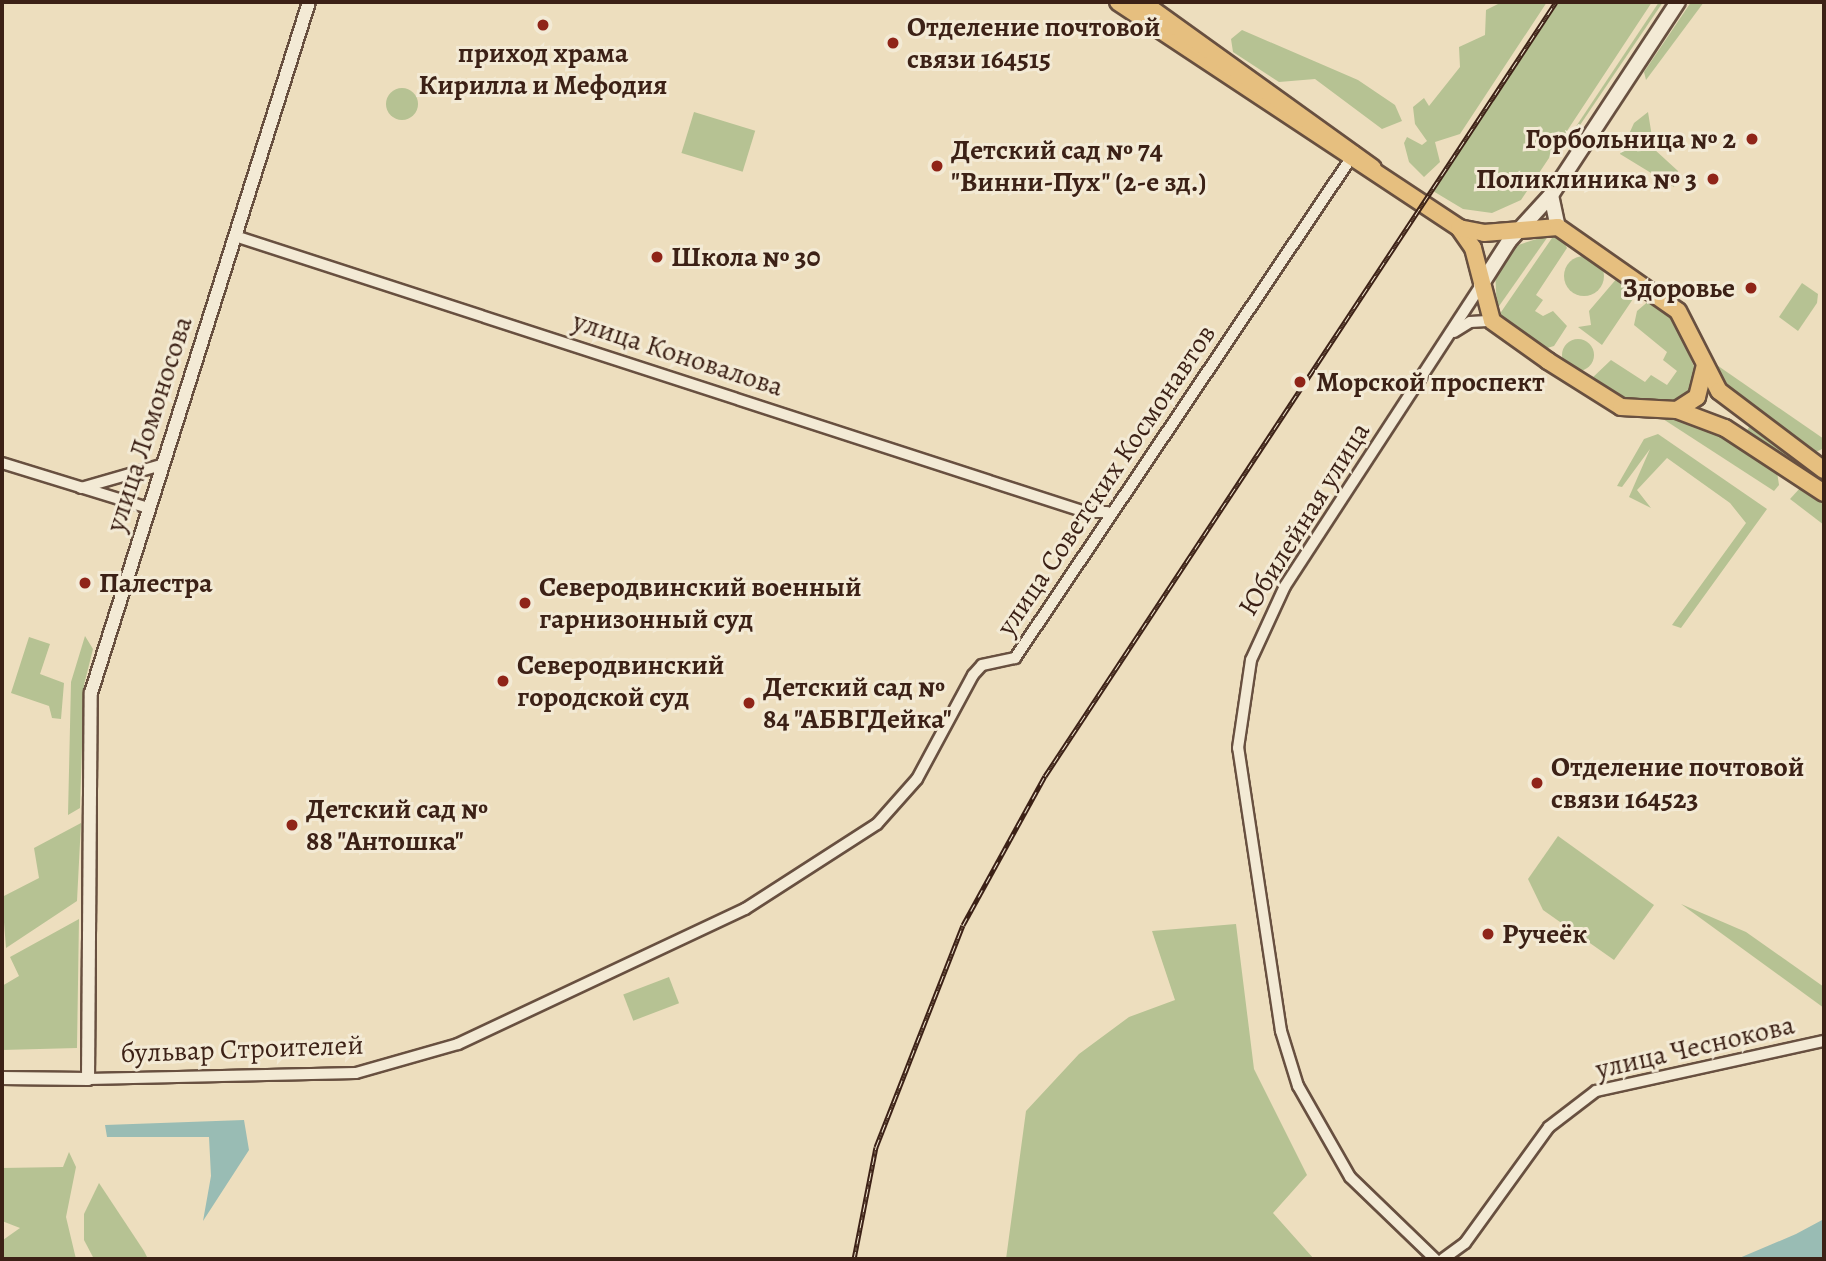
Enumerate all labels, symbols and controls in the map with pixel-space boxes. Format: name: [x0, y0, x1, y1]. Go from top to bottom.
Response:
place label: Отделение почтовой связи 164515: [907, 10, 1160, 76]
marker: приход храма Кирилла и Мефодия: [535, 17, 551, 33]
marker: Отделение почтовой связи 164515: [885, 35, 901, 51]
place label: приход храма Кирилла и Мефодия: [419, 36, 667, 102]
place label: Горбольница № 2: [1525, 122, 1736, 156]
marker: Горбольница № 2: [1742, 129, 1762, 149]
place label: Детский сад № 74 "Винни-Пух" (2-е зд.): [951, 133, 1207, 199]
marker: Детский сад № 74 "Винни-Пух" (2-е зд.): [929, 158, 945, 174]
place label: Поликлиника № 3: [1476, 162, 1697, 196]
marker: Поликлиника № 3: [1703, 169, 1723, 189]
place label: Школа № 30: [671, 240, 821, 274]
marker: Школа № 30: [649, 249, 665, 265]
place label: Здоровье: [1622, 271, 1735, 305]
marker: Здоровье: [1741, 278, 1761, 298]
street label: улица Коновалова: [569, 304, 787, 404]
street label: улица Ломоносова: [98, 312, 200, 536]
street label: улица Советских Космонавтов: [989, 318, 1223, 642]
place label: Морской проспект: [1316, 365, 1545, 399]
marker: Морской проспект: [1290, 372, 1310, 392]
street label: Юбилейная улица: [1231, 416, 1377, 622]
place label: Палестра: [99, 566, 213, 600]
place label: Северодвинский военный гарнизонный суд: [539, 570, 862, 636]
marker: Палестра: [77, 575, 93, 591]
marker: Северодвинский военный гарнизонный суд: [517, 595, 533, 611]
place label: Северодвинский городской суд: [517, 648, 724, 714]
place label: Детский сад № 84 "АБВГДейка": [763, 670, 952, 736]
marker: Северодвинский городской суд: [495, 673, 511, 689]
marker: Детский сад № 84 "АБВГДейка": [741, 695, 757, 711]
place label: Отделение почтовой связи 164523: [1551, 750, 1804, 816]
marker: Отделение почтовой связи 164523: [1529, 775, 1545, 791]
place label: Детский сад № 88 "Антошка": [306, 792, 488, 858]
marker: Детский сад № 88 "Антошка": [284, 817, 300, 833]
place label: Ручеёк: [1502, 917, 1587, 951]
marker: Ручеёк: [1480, 926, 1496, 942]
street label: улица Чеснокова: [1592, 1008, 1798, 1086]
street label: бульвар Строителей: [120, 1028, 364, 1070]

